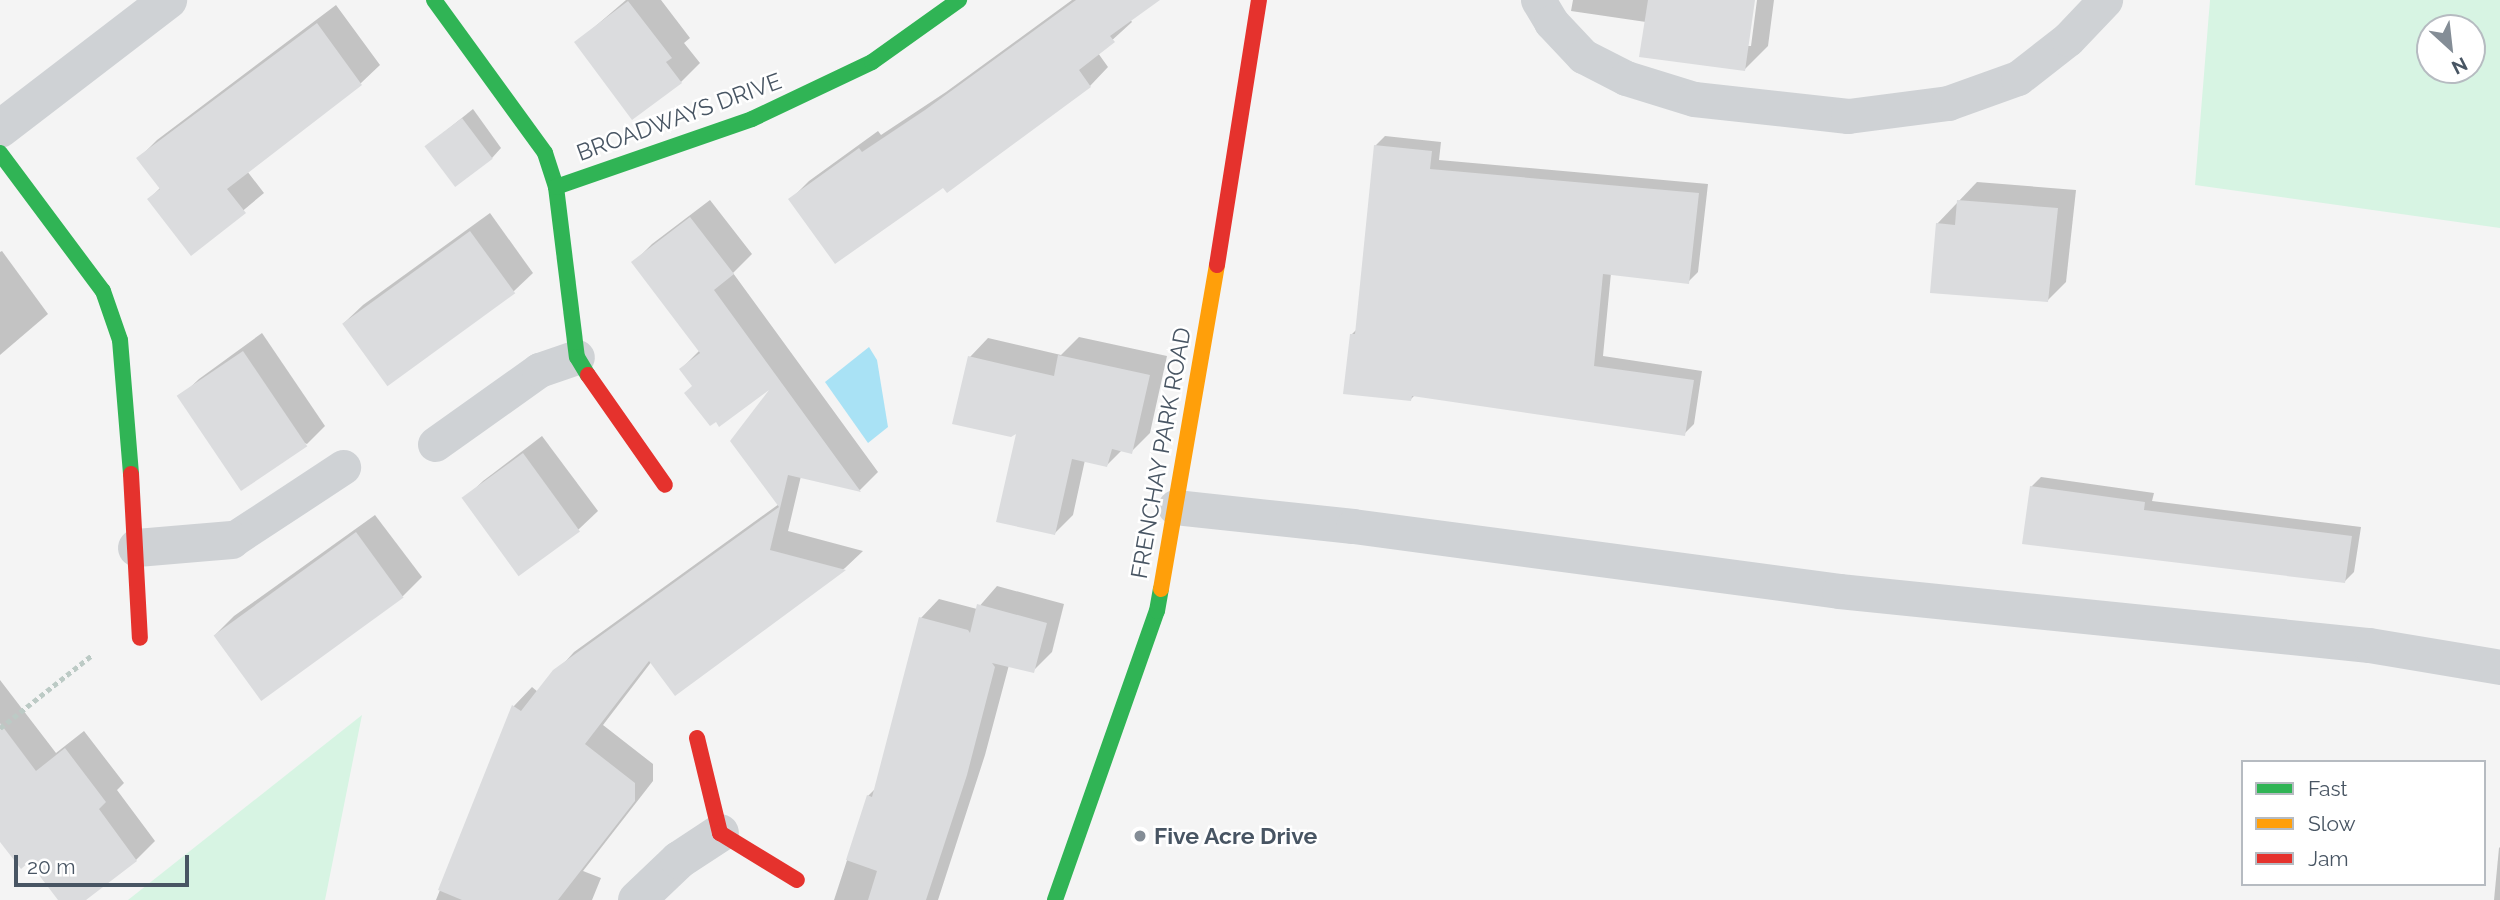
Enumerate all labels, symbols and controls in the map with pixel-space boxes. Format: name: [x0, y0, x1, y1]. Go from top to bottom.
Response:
north arrow: [2416, 14, 2486, 84]
text: N: [2448, 53, 2471, 79]
street label: BROADWAYS DRIVE: [573, 67, 785, 167]
street label: FRENCHAY PARK ROAD: [1125, 325, 1197, 581]
legend: [2241, 760, 2486, 886]
text: Fast: [2308, 776, 2348, 801]
text: Slow: [2308, 811, 2356, 836]
place label: Five Acre Drive: [1154, 822, 1318, 850]
marker: Five Acre Drive: [1132, 828, 1148, 844]
scale bar: [18, 841, 192, 885]
text: Jam: [2308, 846, 2349, 871]
text: 20 m: [27, 854, 75, 879]

